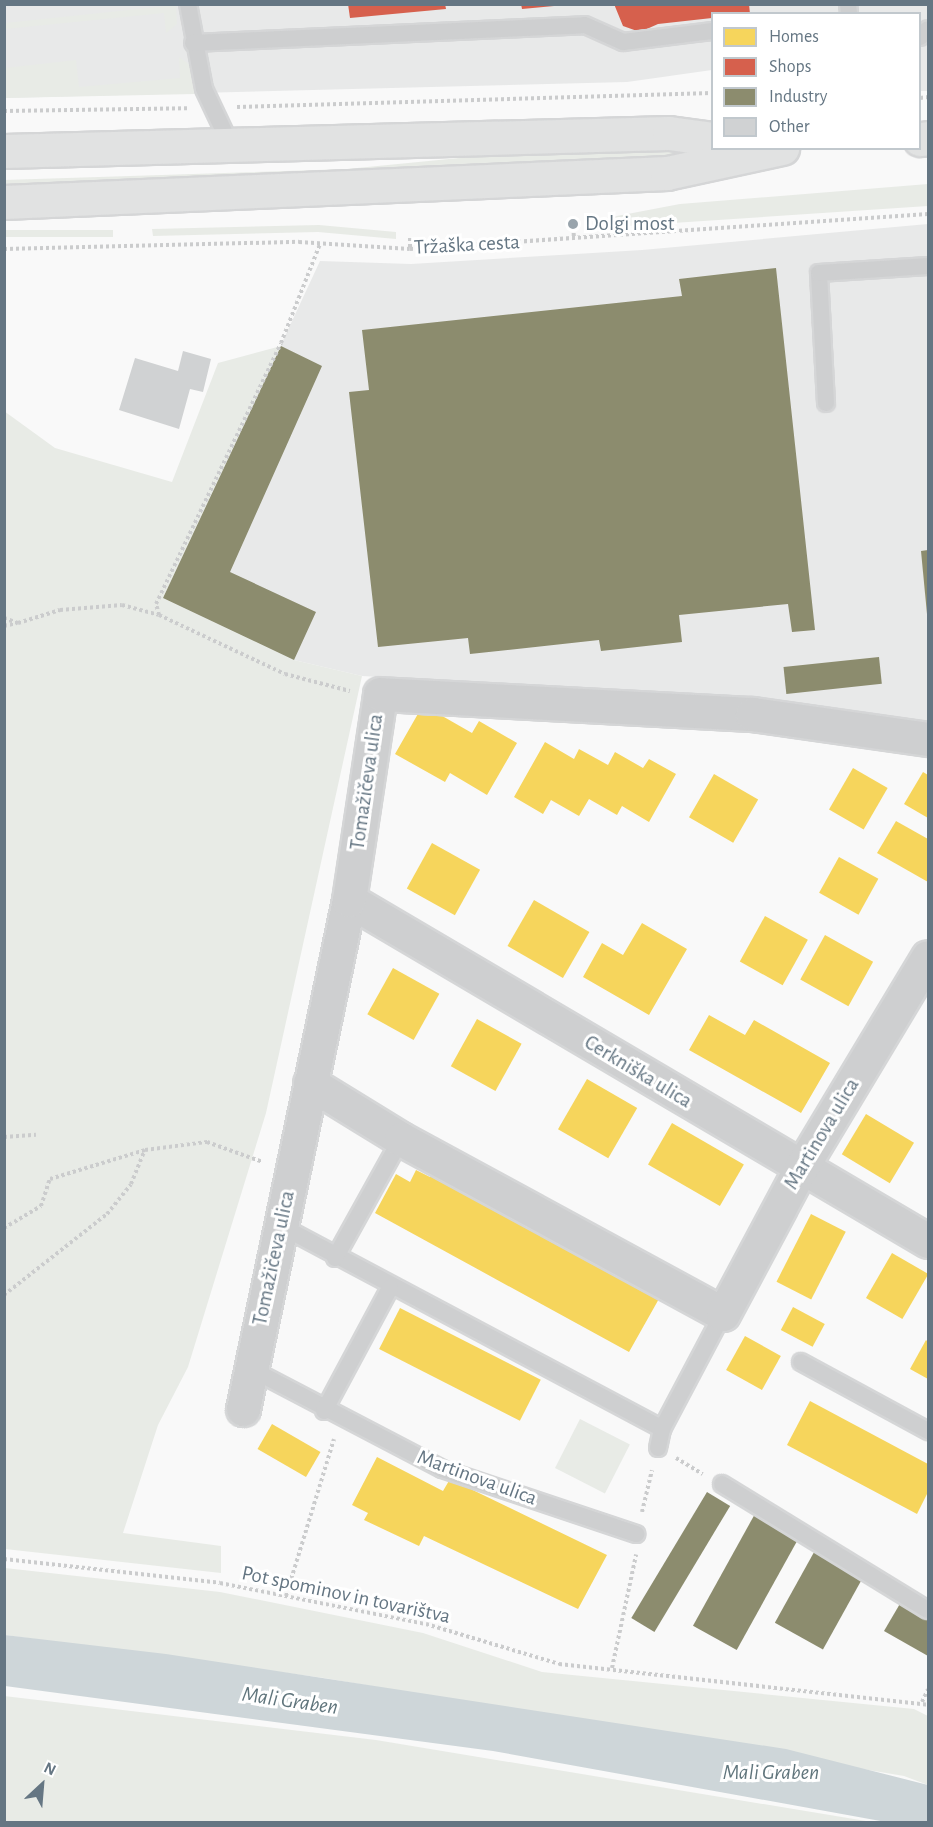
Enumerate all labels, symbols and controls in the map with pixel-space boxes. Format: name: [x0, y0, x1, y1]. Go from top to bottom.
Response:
legend: [711, 12, 921, 150]
text: Homes: [769, 28, 819, 46]
text: Shops: [769, 58, 811, 76]
text: Industry: [769, 88, 828, 106]
text: Other: [769, 118, 810, 136]
place label: Dolgi most: [585, 211, 674, 237]
marker: Dolgi most: [566, 217, 580, 231]
street label: Tržaška cesta: [413, 230, 521, 260]
street label: Tomažičeva ulica: [345, 712, 389, 852]
street label: Cerkniška ulica: [580, 1030, 696, 1114]
street label: Martinova ulica: [779, 1074, 865, 1194]
street label: Tomažičeva ulica: [247, 1188, 301, 1328]
street label: Martinova ulica: [414, 1445, 540, 1511]
street label: Pot spominov in tovarištva: [239, 1561, 453, 1629]
water label: Mali Graben: [240, 1681, 340, 1721]
north arrow: [12, 1755, 72, 1815]
text: N: [41, 1759, 58, 1778]
water label: Mali Graben: [723, 1760, 819, 1786]

